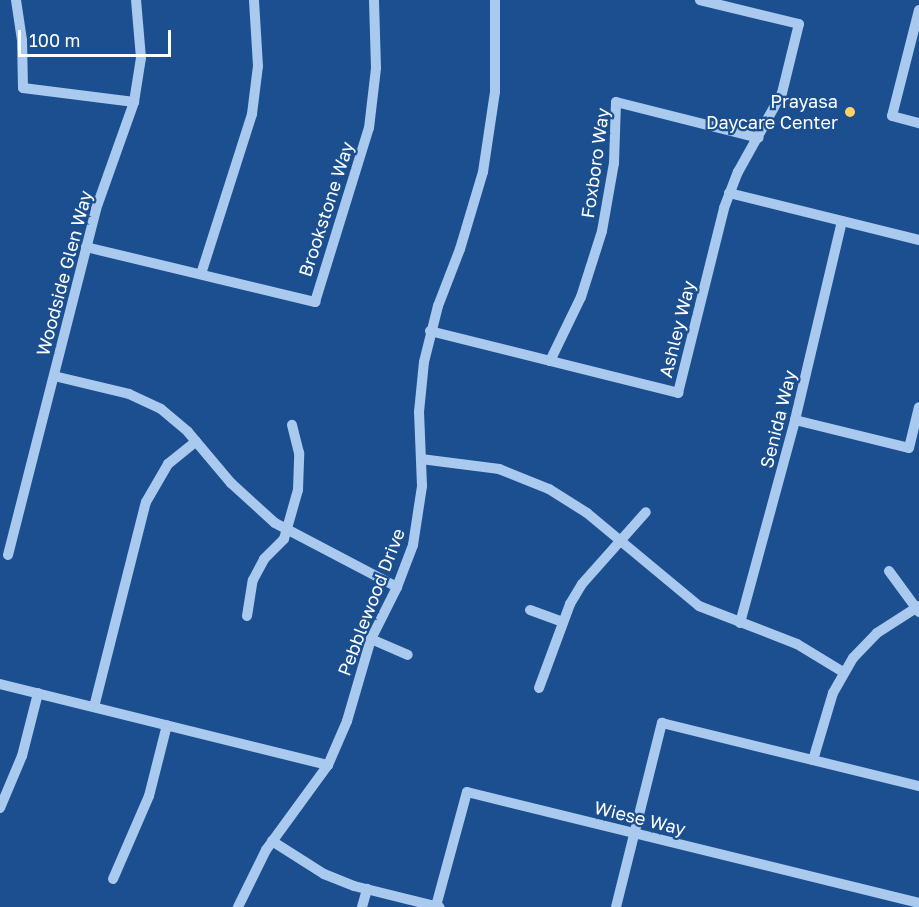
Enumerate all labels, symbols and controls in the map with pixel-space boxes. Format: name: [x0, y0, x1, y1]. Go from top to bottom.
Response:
scale bar: [21, 18, 174, 56]
text: 100 m: [29, 29, 80, 51]
place label: Prayasa Daycare Center: [706, 91, 838, 134]
marker: Prayasa Daycare Center: [843, 105, 857, 119]
street label: Foxboro Way: [577, 106, 613, 220]
street label: Brookstone Way: [294, 139, 358, 279]
street label: Woodside Glen Way: [32, 188, 96, 358]
street label: Ashley Way: [655, 278, 699, 380]
street label: Senida Way: [755, 368, 801, 470]
street label: Pebblewood Drive: [333, 525, 409, 679]
street label: Wiese Way: [592, 796, 688, 840]

